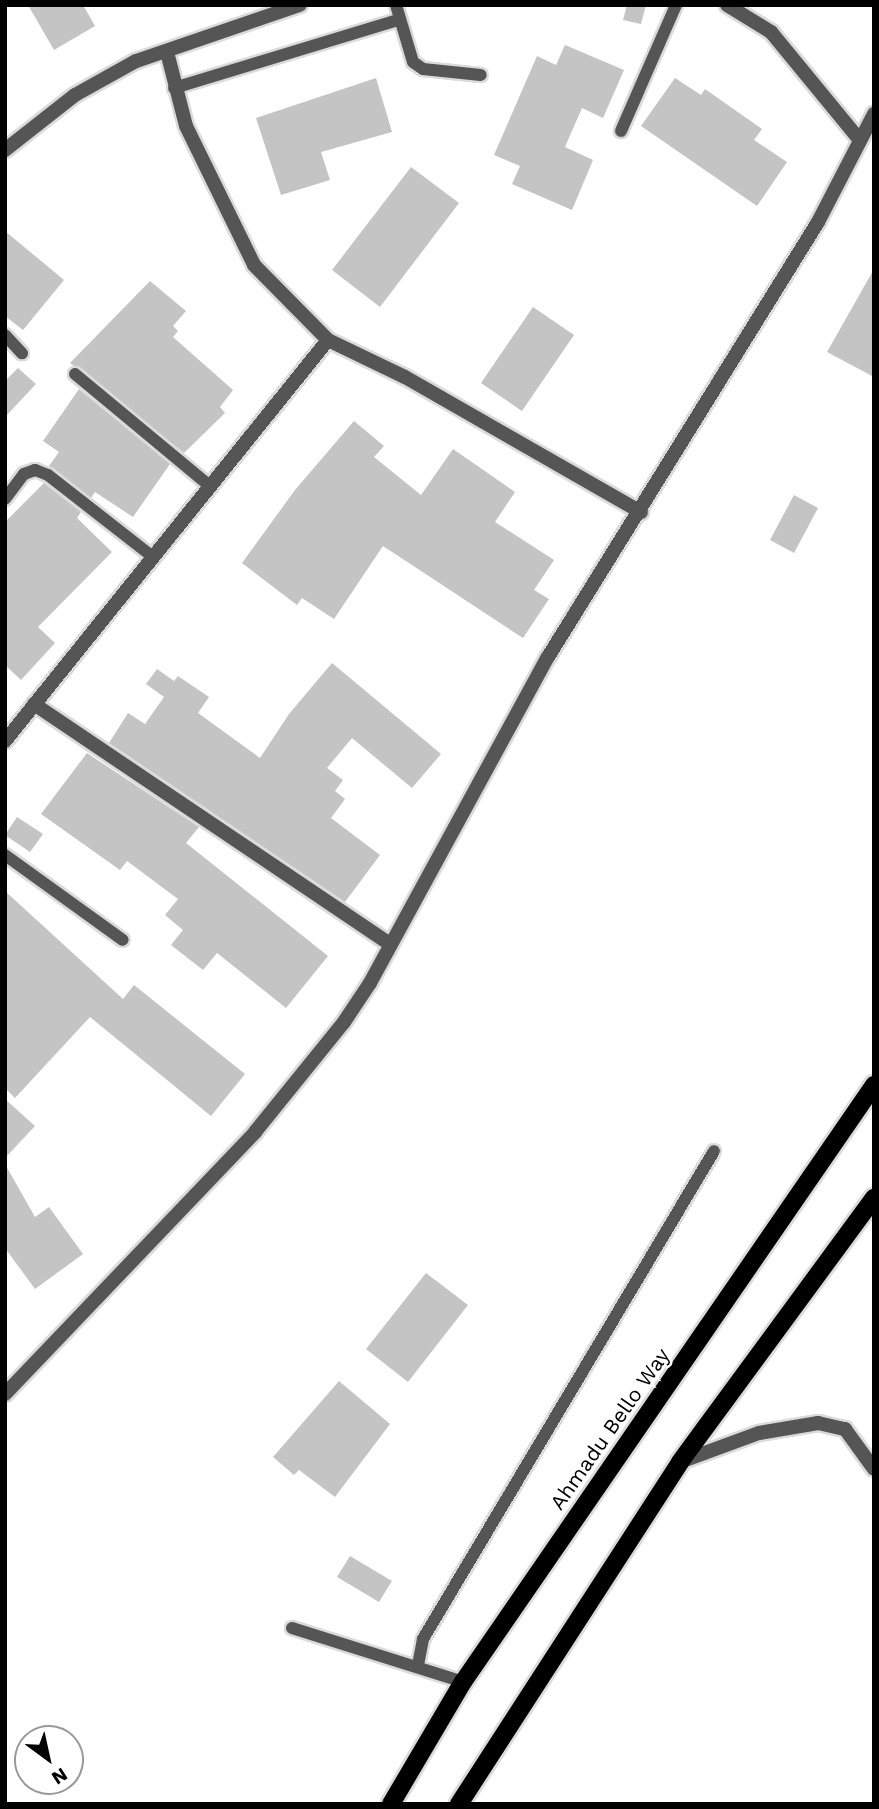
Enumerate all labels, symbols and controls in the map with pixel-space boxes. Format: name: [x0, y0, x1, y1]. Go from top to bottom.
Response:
street label: Ahmadu Bello Way: [545, 1343, 675, 1515]
north arrow: [14, 1725, 84, 1795]
text: N: [47, 1763, 72, 1790]

